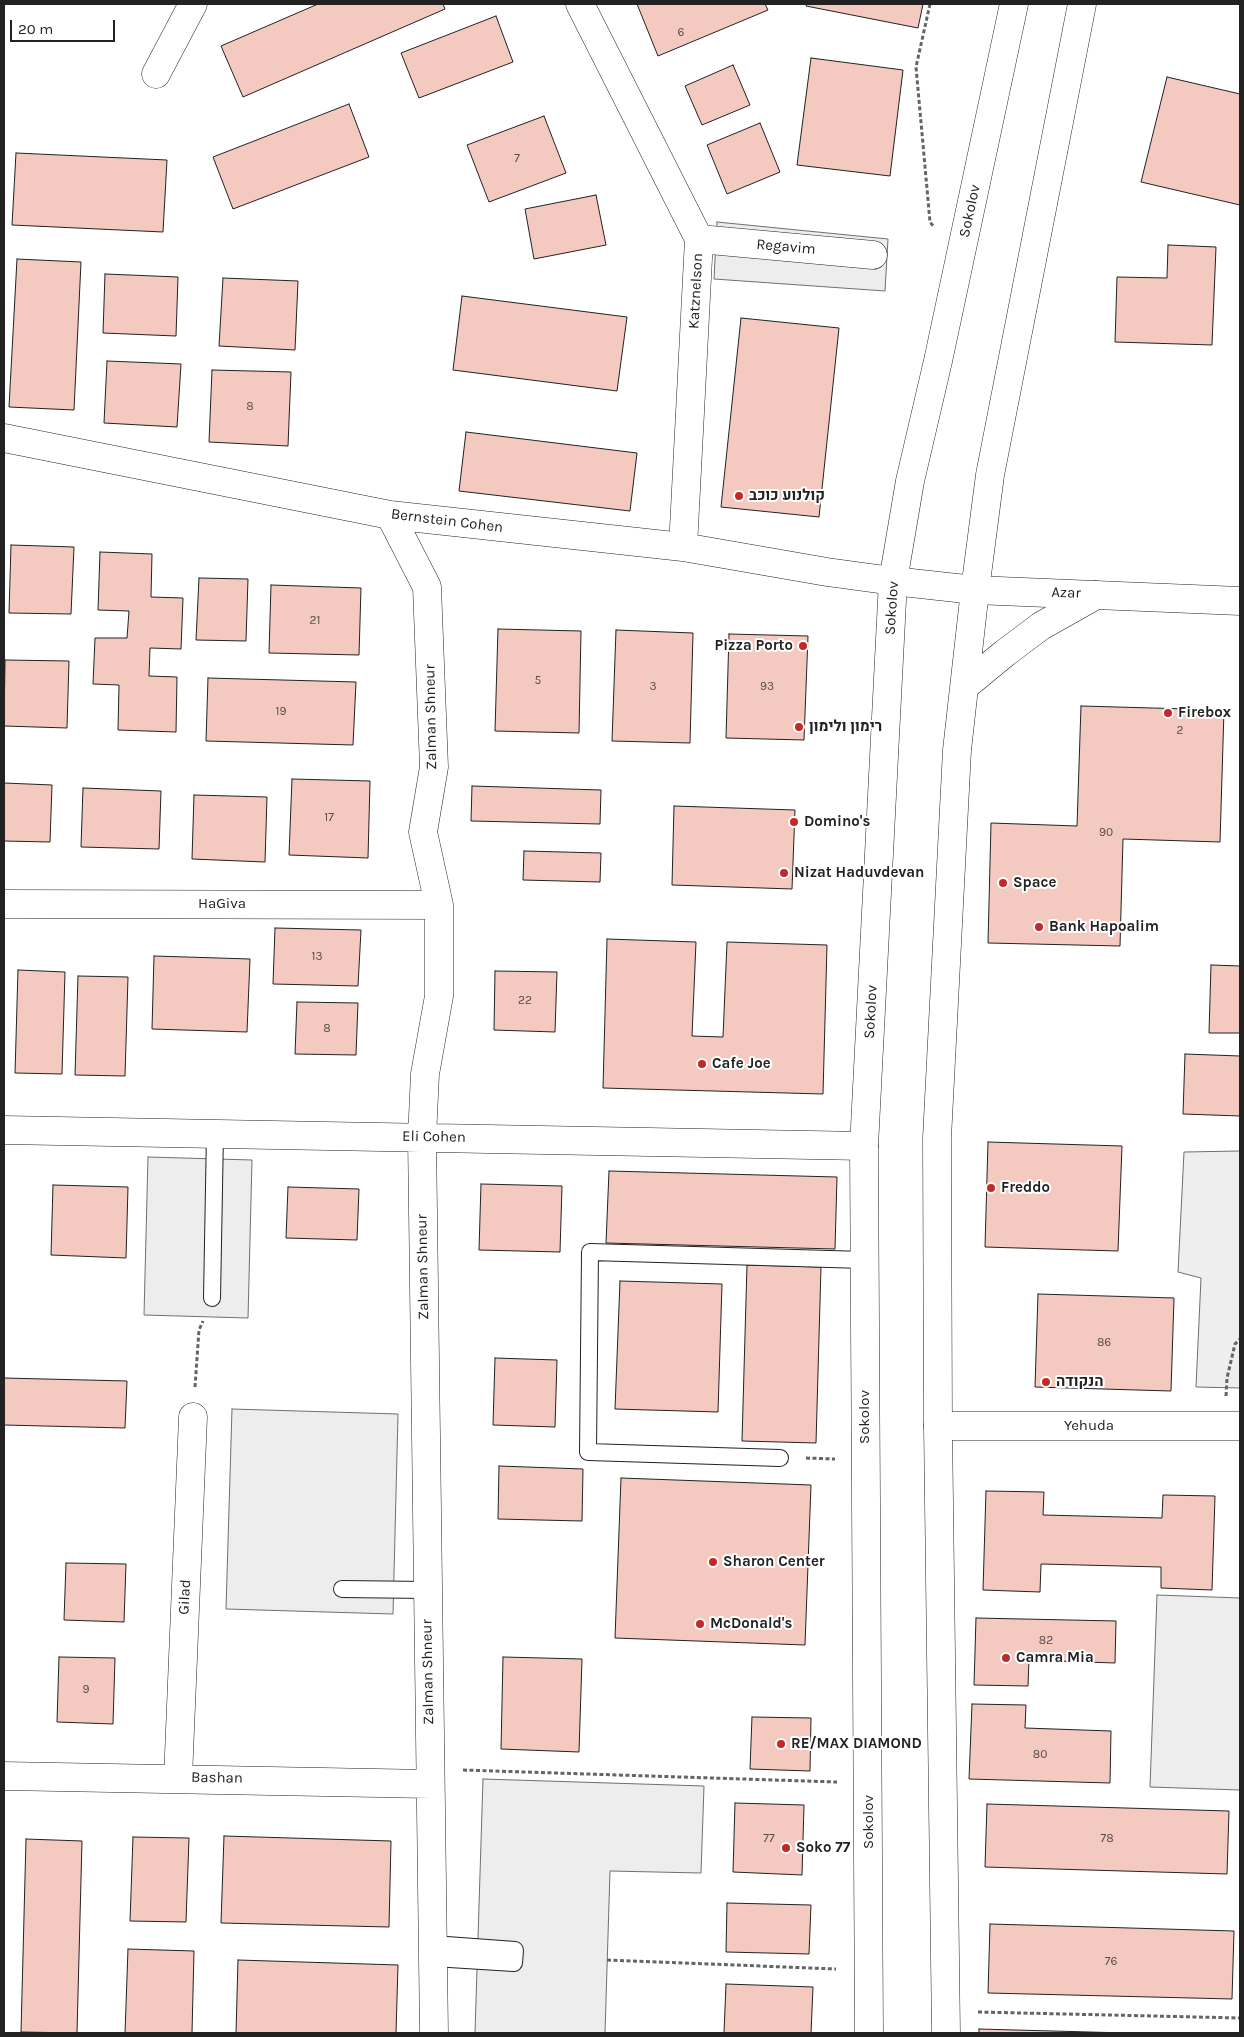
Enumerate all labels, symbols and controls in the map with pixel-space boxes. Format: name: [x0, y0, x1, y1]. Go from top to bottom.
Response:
scale bar: [12, 10, 118, 42]
text: 20 m: [18, 20, 53, 38]
house number: 6: [678, 26, 684, 40]
house number: 7: [514, 152, 520, 166]
street label: Sokolov: [956, 183, 984, 239]
street label: Regavim: [756, 235, 816, 259]
street label: Katznelson: [685, 252, 707, 330]
house number: 8: [246, 400, 254, 414]
place label: קולנוע כוכב: [749, 487, 825, 505]
marker: קולנוע כוכב: [733, 490, 745, 502]
street label: Bernstein Cohen: [390, 505, 504, 537]
street label: Sokolov: [881, 581, 903, 635]
street label: Azar: [1051, 583, 1081, 603]
house number: 21: [310, 614, 320, 628]
place label: Pizza Porto: [714, 637, 793, 655]
marker: Pizza Porto: [797, 640, 809, 652]
street label: Zalman Shneur: [421, 664, 441, 770]
house number: 5: [535, 674, 541, 688]
house number: 3: [649, 680, 657, 694]
house number: 93: [760, 680, 774, 694]
place label: Firebox: [1178, 704, 1231, 722]
house number: 19: [276, 705, 286, 719]
marker: Firebox: [1162, 707, 1174, 719]
place label: רימון ולימון: [809, 718, 882, 736]
marker: רימון ולימון: [793, 721, 805, 733]
house number: 2: [1177, 724, 1183, 738]
house number: 17: [324, 811, 334, 825]
place label: Domino's: [804, 813, 870, 831]
marker: Domino's: [788, 816, 800, 828]
house number: 90: [1099, 826, 1113, 840]
place label: Nizat Haduvdevan: [794, 864, 924, 882]
marker: Nizat Haduvdevan: [778, 867, 790, 879]
place label: Space: [1013, 874, 1056, 892]
marker: Space: [997, 877, 1009, 889]
street label: HaGiva: [198, 895, 246, 913]
place label: Bank Hapoalim: [1049, 918, 1159, 936]
marker: Bank Hapoalim: [1033, 921, 1045, 933]
house number: 13: [311, 950, 323, 964]
street label: Sokolov: [861, 985, 881, 1039]
house number: 22: [518, 994, 532, 1008]
house number: 8: [323, 1022, 331, 1036]
place label: Cafe Joe: [712, 1055, 771, 1073]
marker: Cafe Joe: [696, 1058, 708, 1070]
street label: Eli Cohen: [402, 1127, 466, 1147]
place label: Freddo: [1001, 1179, 1050, 1197]
marker: Freddo: [985, 1182, 997, 1194]
street label: Zalman Shneur: [413, 1214, 433, 1320]
house number: 86: [1097, 1336, 1111, 1350]
place label: הנקודה: [1056, 1373, 1104, 1391]
marker: הנקודה: [1040, 1376, 1052, 1388]
street label: Sokolov: [856, 1390, 874, 1444]
street label: Yehuda: [1064, 1417, 1114, 1435]
place label: Sharon Center: [723, 1553, 825, 1571]
marker: Sharon Center: [707, 1556, 719, 1568]
street label: Gilad: [175, 1579, 195, 1615]
place label: McDonald's: [710, 1615, 792, 1633]
marker: McDonald's: [694, 1618, 706, 1630]
street label: Zalman Shneur: [418, 1619, 438, 1725]
house number: 82: [1039, 1634, 1053, 1648]
place label: Camra Mia: [1016, 1649, 1094, 1667]
marker: Camra Mia: [1000, 1652, 1012, 1664]
house number: 9: [83, 1683, 89, 1697]
place label: RE/MAX DIAMOND: [791, 1735, 922, 1753]
marker: RE/MAX DIAMOND: [775, 1738, 787, 1750]
house number: 80: [1033, 1748, 1047, 1762]
street label: Bashan: [191, 1769, 243, 1787]
street label: Sokolov: [860, 1795, 878, 1849]
house number: 77: [763, 1832, 775, 1846]
house number: 78: [1100, 1832, 1114, 1846]
place label: Soko 77: [796, 1839, 850, 1857]
marker: Soko 77: [780, 1842, 792, 1854]
house number: 76: [1105, 1955, 1117, 1969]

